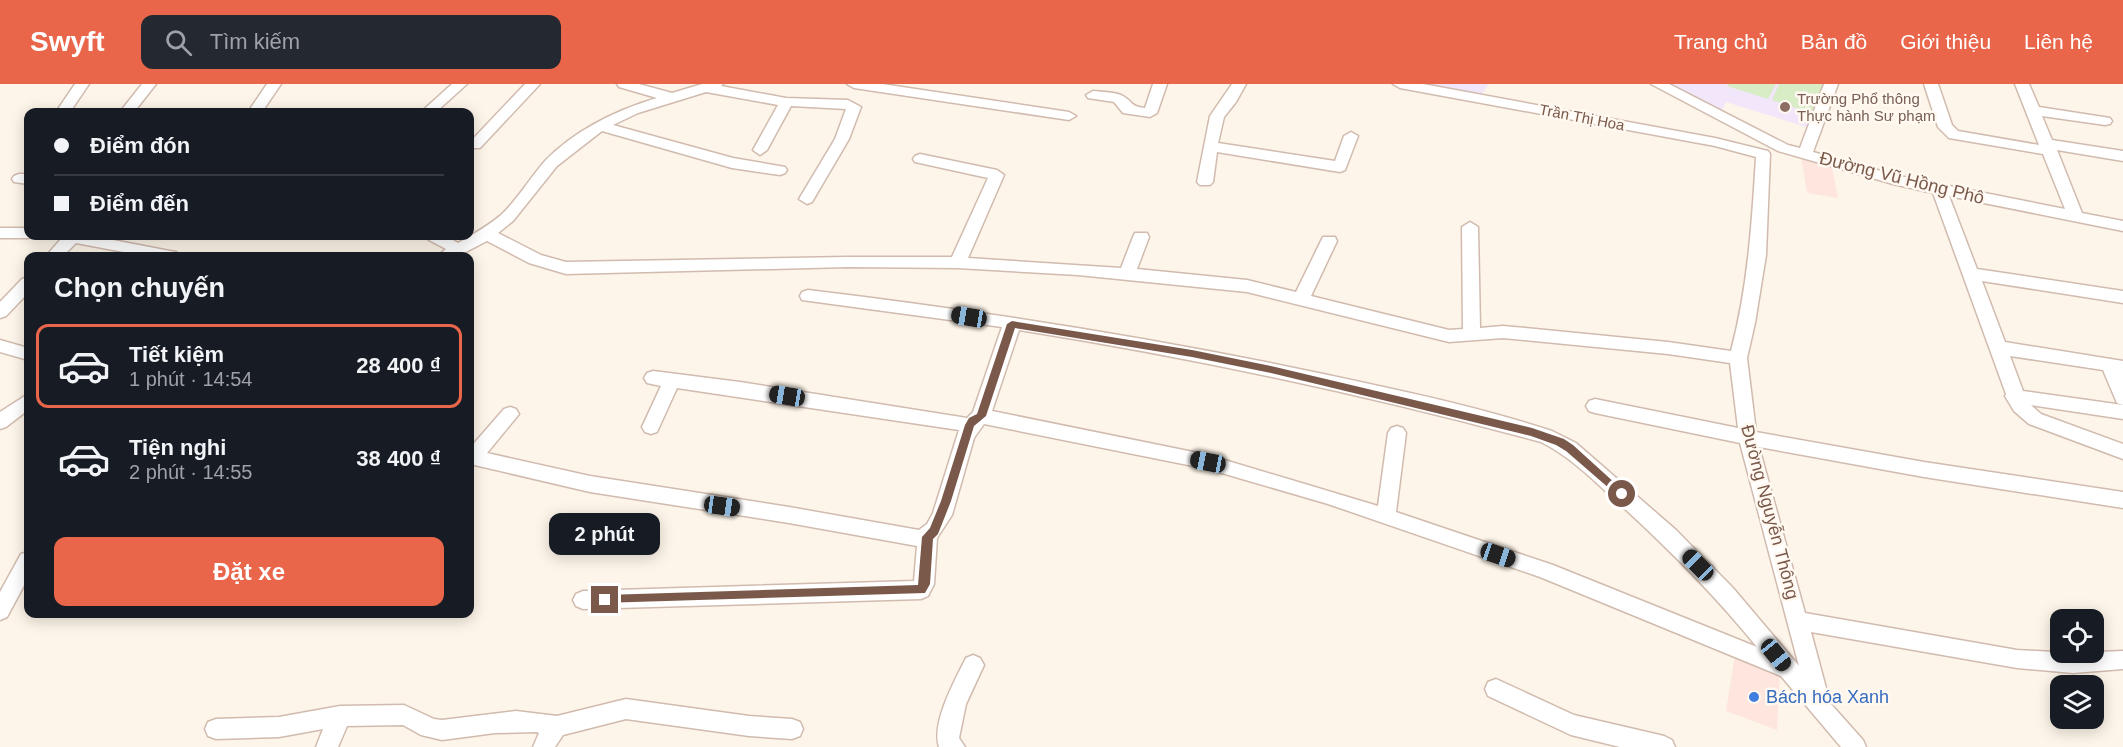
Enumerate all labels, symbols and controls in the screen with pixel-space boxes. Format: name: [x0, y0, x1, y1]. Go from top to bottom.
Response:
search box: [141, 15, 561, 69]
text: Swyft: [30, 26, 105, 57]
icon: search: [162, 26, 195, 59]
text: Tìm kiếm: [210, 29, 300, 54]
text: Trang chủ: [1674, 30, 1768, 53]
text: Bản đồ: [1801, 30, 1867, 53]
text: Giới thiệu: [1900, 30, 1991, 53]
text: Liên hệ: [2024, 30, 2093, 53]
place label: Trường Phổ thông Thực hành Sư phạm: [1797, 90, 1936, 124]
street label: Trần Thị Hoa: [1538, 100, 1627, 134]
marker: Trường Phổ thông Thực hành Sư phạm: [1778, 100, 1792, 114]
text: Điểm đón: [90, 133, 190, 158]
street label: Đường Vũ Hồng Phô: [1818, 148, 1986, 208]
text: Điểm đến: [90, 191, 189, 216]
text: Chọn chuyến: [54, 273, 225, 303]
car: [950, 305, 988, 329]
icon: car: [57, 339, 111, 393]
text: Tiết kiệm: [129, 342, 224, 367]
text: 28 400 ₫: [356, 353, 441, 378]
text: 1 phút · 14:54: [129, 368, 252, 390]
car: [768, 384, 806, 408]
street label: Đường Nguyễn Thông: [1737, 422, 1804, 601]
icon: car: [57, 432, 111, 486]
text: Tiện nghi: [129, 435, 226, 460]
text: 38 400 ₫: [356, 446, 441, 471]
car: [1189, 450, 1227, 474]
text: 2 phút · 14:55: [129, 461, 252, 483]
route start: [1608, 480, 1635, 507]
car: [703, 495, 741, 517]
callout: 2 phút: [550, 513, 660, 555]
text: 2 phút: [575, 523, 635, 545]
button: Đặt xe: [54, 537, 444, 606]
car: [1478, 541, 1518, 569]
car: [1679, 546, 1717, 584]
route end: [591, 586, 618, 613]
map controls: [2050, 609, 2104, 729]
button: locate: [2050, 609, 2104, 663]
car: [1758, 635, 1794, 675]
button: layers: [2050, 675, 2104, 729]
place label: Bách hóa Xanh: [1766, 687, 1889, 707]
marker: Bách hóa Xanh: [1747, 690, 1761, 704]

